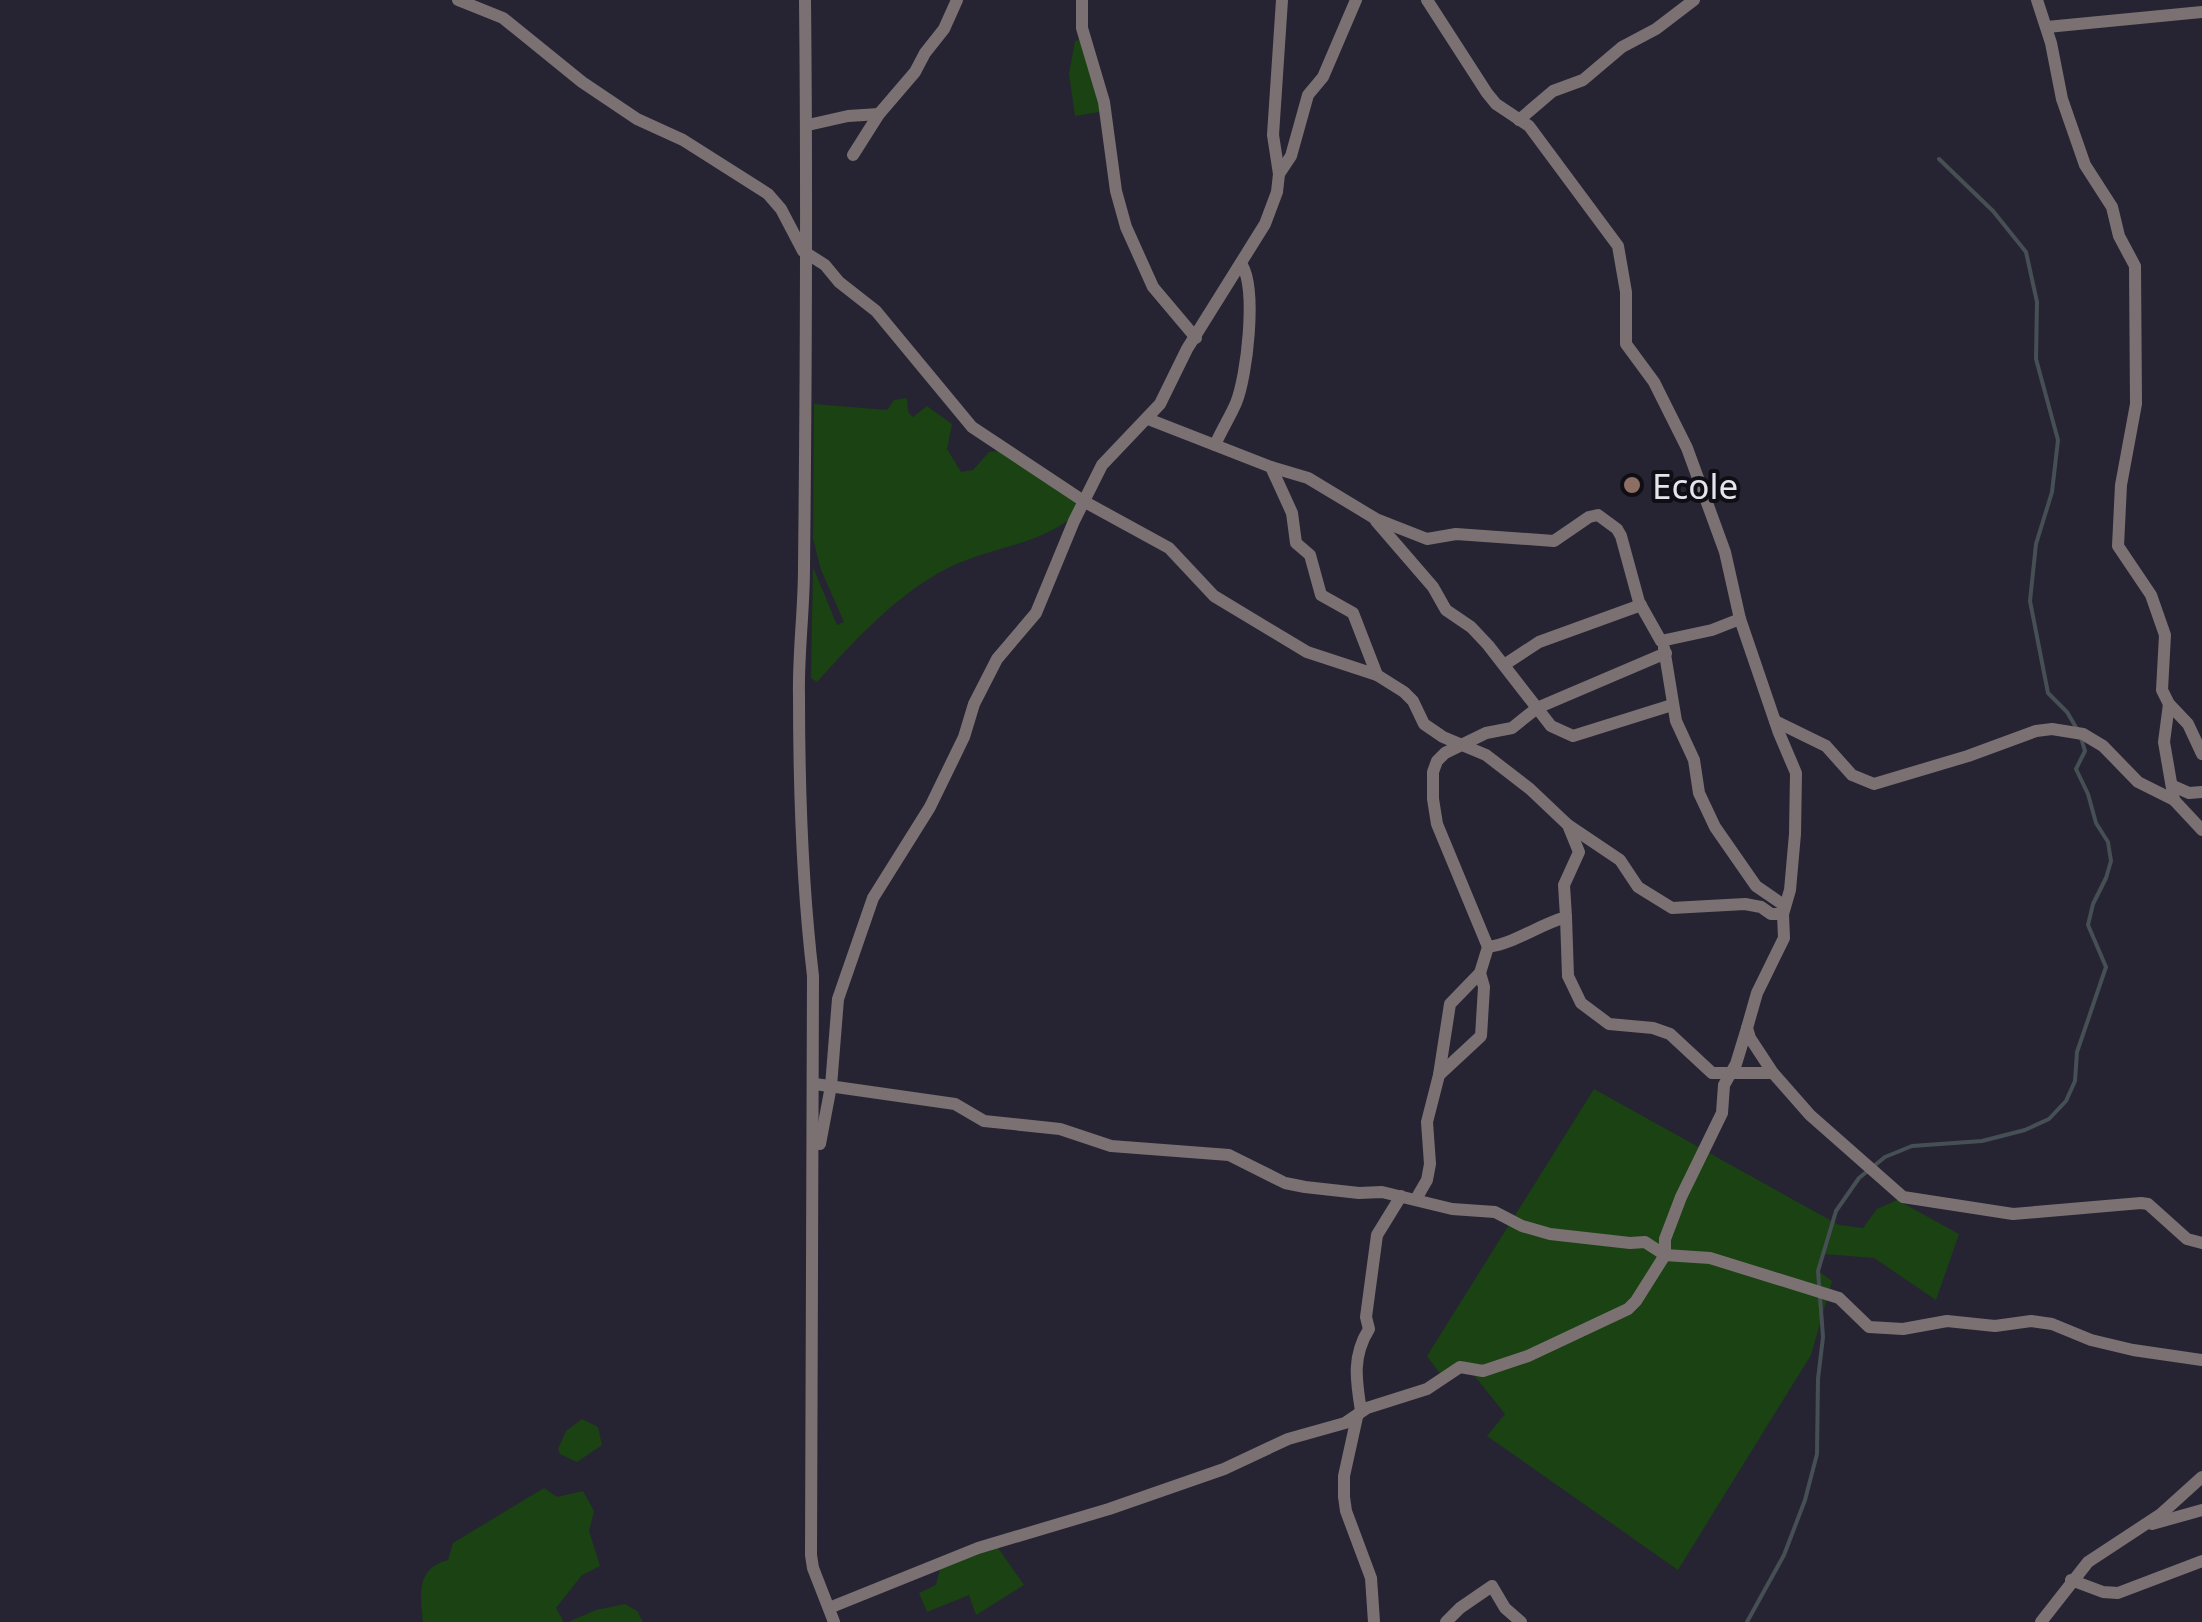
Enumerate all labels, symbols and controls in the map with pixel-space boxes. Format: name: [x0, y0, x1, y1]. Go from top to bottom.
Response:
place label: Ecole: [1652, 462, 1738, 509]
marker: Ecole: [1621, 474, 1643, 496]

